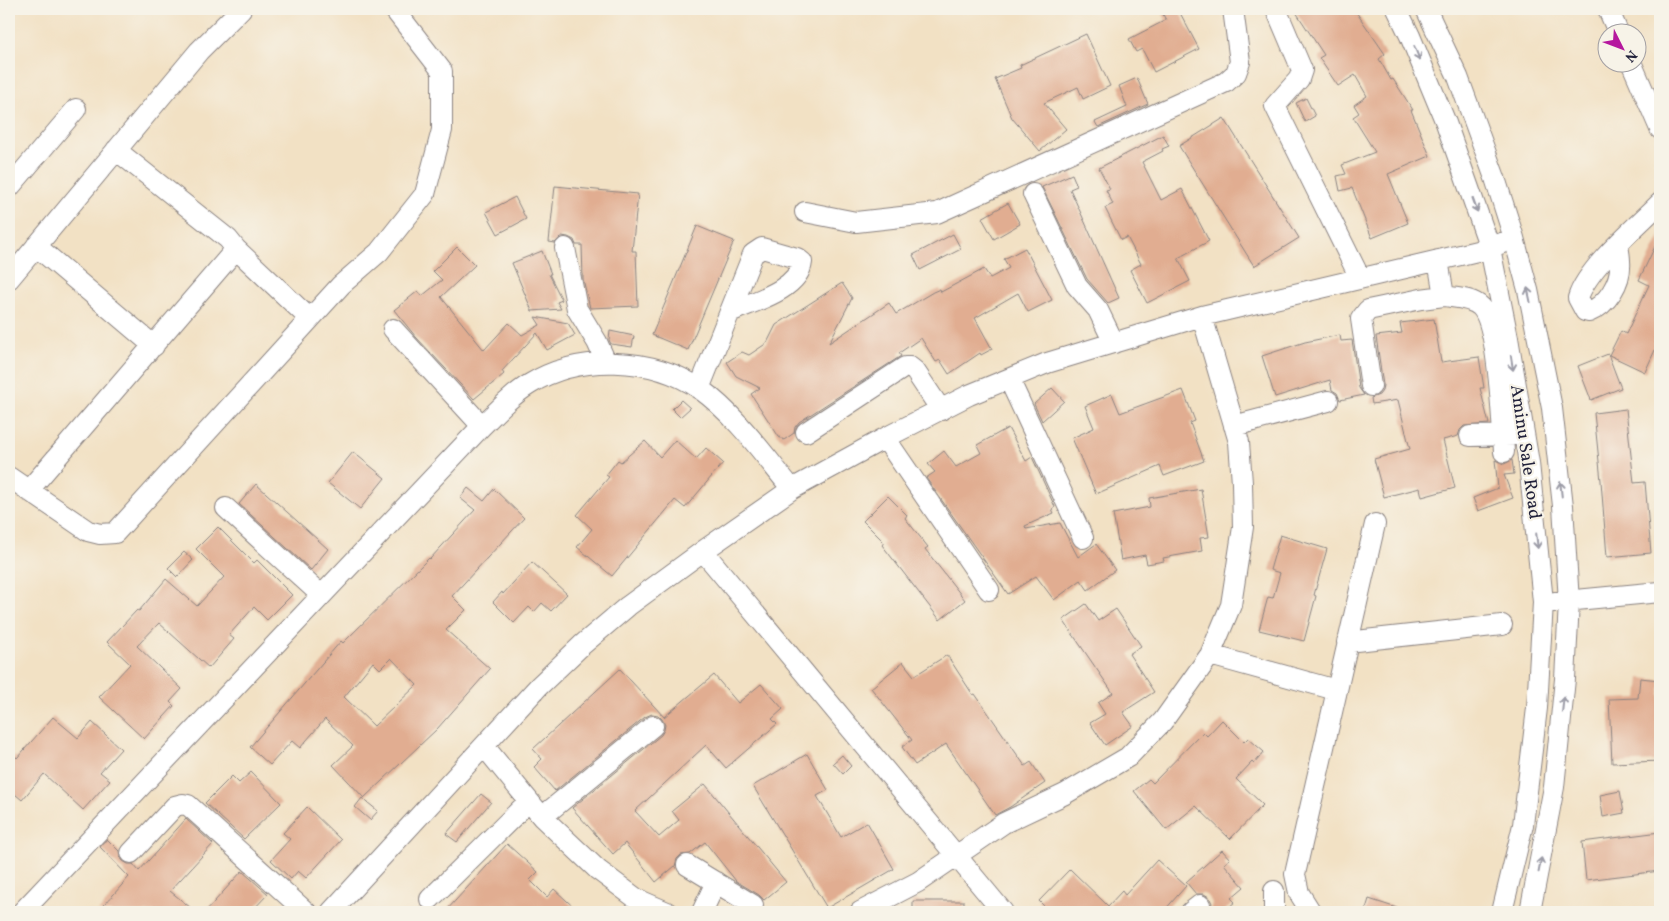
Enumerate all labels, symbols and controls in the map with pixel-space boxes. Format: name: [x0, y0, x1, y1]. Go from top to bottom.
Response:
north arrow: [1596, 22, 1646, 72]
one-way arrow: [1413, 45, 1423, 60]
text: N: [1620, 46, 1641, 66]
one-way arrow: [1471, 197, 1480, 212]
one-way arrow: [1524, 287, 1533, 303]
one-way arrow: [1508, 354, 1518, 370]
street label: Aminu Sale Road: [1503, 383, 1547, 521]
one-way arrow: [1556, 482, 1566, 498]
one-way arrow: [1532, 533, 1541, 549]
one-way arrow: [1558, 696, 1567, 712]
one-way arrow: [1535, 857, 1545, 873]

